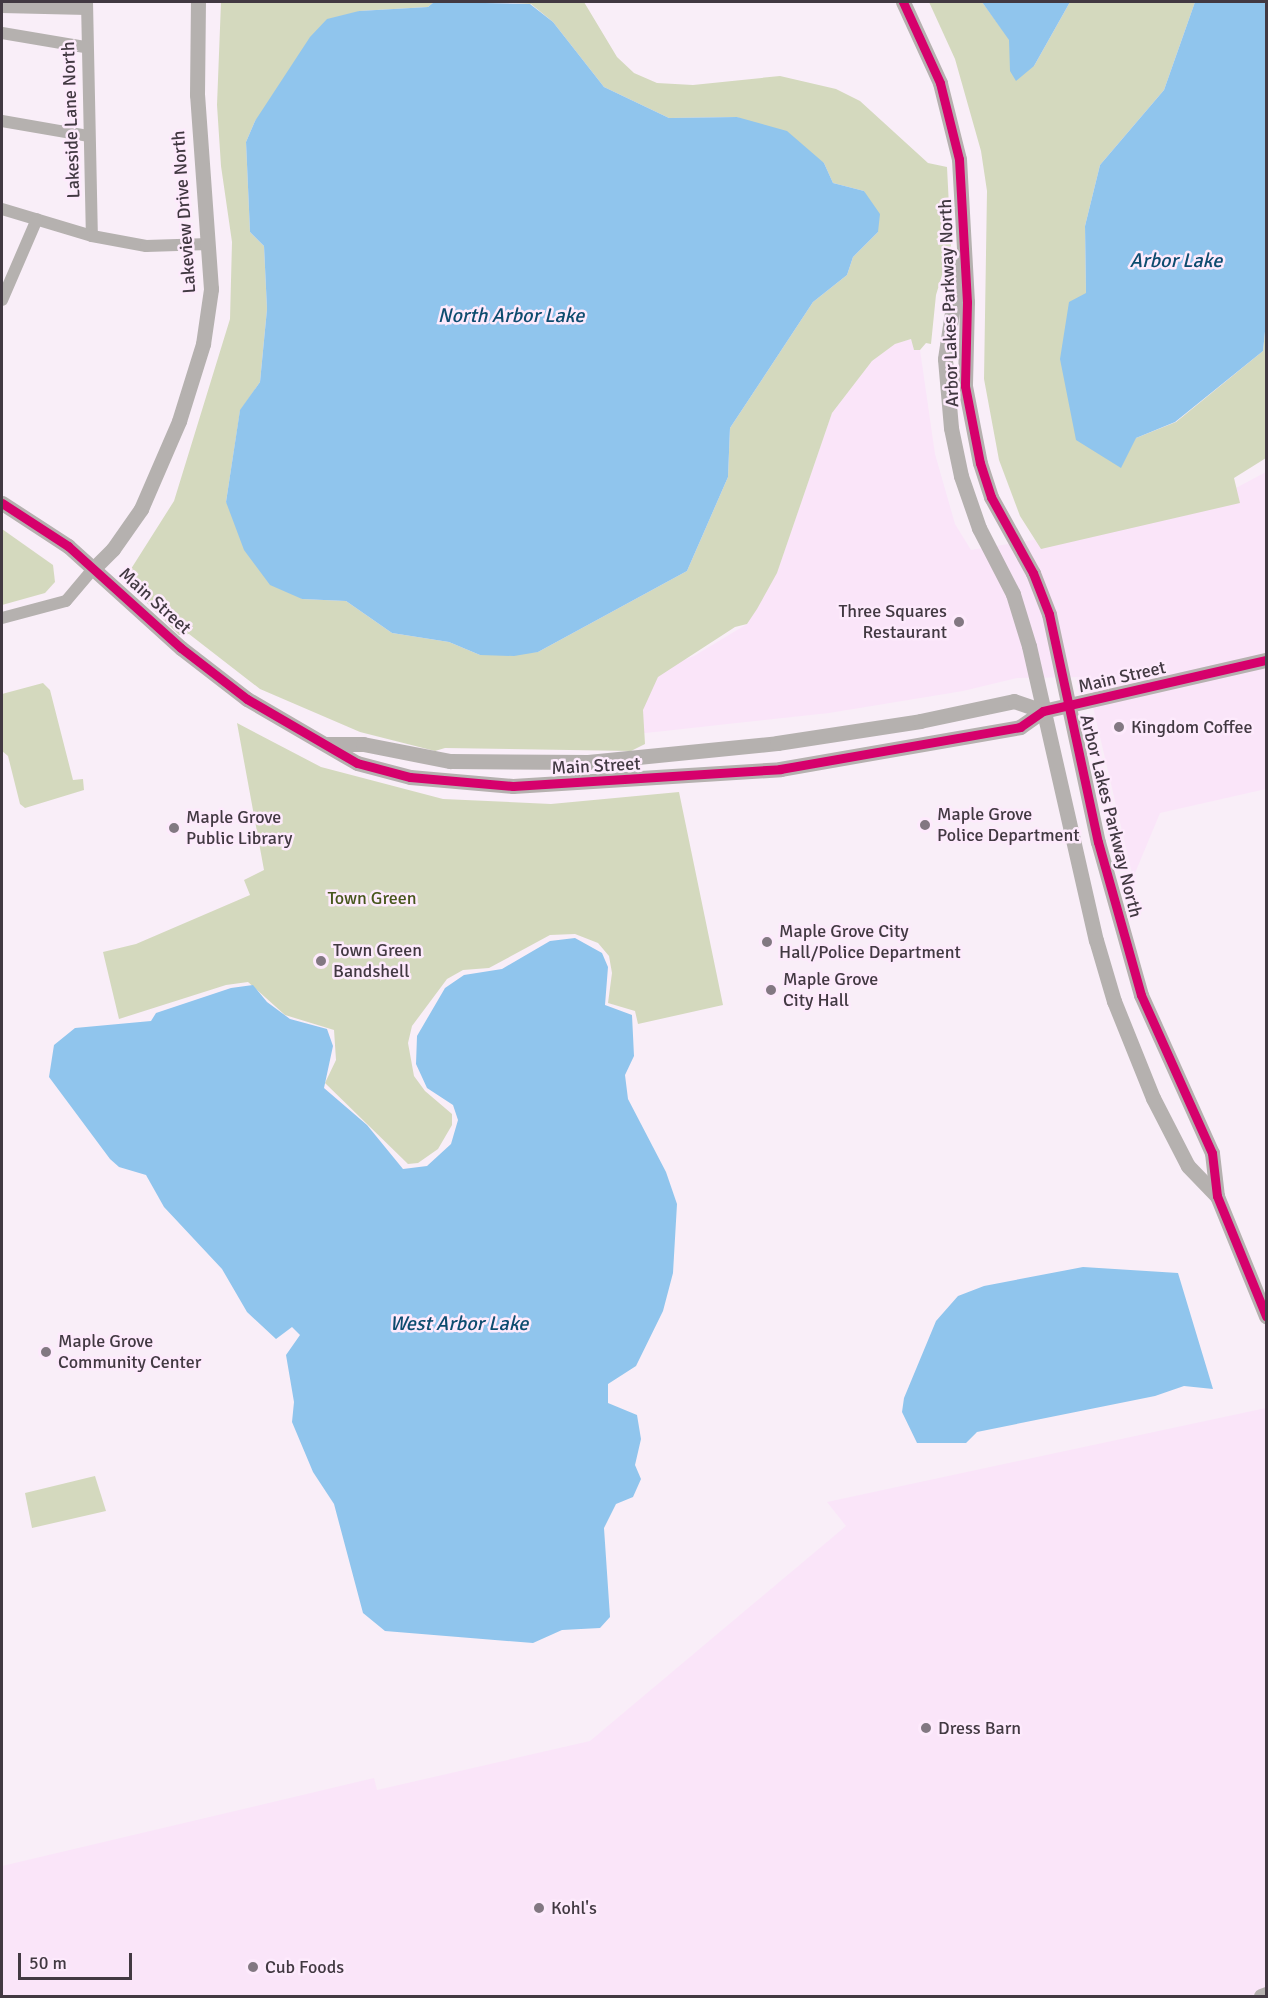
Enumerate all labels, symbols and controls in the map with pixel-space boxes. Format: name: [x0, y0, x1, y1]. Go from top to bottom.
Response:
street label: Lakeside Lane North: [57, 41, 85, 199]
street label: Lakeview Drive North: [168, 130, 200, 294]
street label: Arbor Lakes Parkway North: [935, 199, 963, 407]
water label: Arbor Lake: [1130, 248, 1222, 272]
water label: North Arbor Lake: [438, 303, 584, 327]
street label: Main Street: [115, 563, 195, 639]
place label: Three Squares Restaurant: [838, 601, 947, 644]
marker: Three Squares Restaurant: [952, 615, 966, 629]
street label: Main Street: [1076, 656, 1168, 698]
street label: Arbor Lakes Parkway North: [1075, 712, 1147, 920]
place label: Kingdom Coffee: [1131, 716, 1252, 738]
marker: Kingdom Coffee: [1112, 720, 1126, 734]
street label: Main Street: [551, 753, 641, 779]
place label: Maple Grove Police Department: [937, 804, 1080, 846]
place label: Maple Grove Public Library: [186, 807, 292, 850]
marker: Maple Grove Police Department: [918, 818, 932, 832]
marker: Maple Grove Public Library: [167, 821, 181, 835]
park label: Town Green: [327, 887, 417, 909]
place label: Maple Grove City Hall/Police Department: [779, 921, 961, 964]
marker: Maple Grove City Hall/Police Department: [760, 935, 774, 949]
place label: Town Green Bandshell: [333, 940, 422, 982]
marker: Town Green Bandshell: [314, 954, 328, 968]
place label: Maple Grove City Hall: [783, 969, 878, 1012]
marker: Maple Grove City Hall: [764, 983, 778, 997]
water label: West Arbor Lake: [390, 1311, 528, 1335]
place label: Maple Grove Community Center: [58, 1331, 201, 1374]
marker: Maple Grove Community Center: [39, 1345, 53, 1359]
place label: Dress Barn: [938, 1717, 1021, 1739]
marker: Dress Barn: [919, 1721, 933, 1735]
place label: Kohl's: [551, 1897, 597, 1919]
marker: Kohl's: [532, 1901, 546, 1915]
scale bar: [21, 1941, 135, 1979]
text: 50 m: [29, 1952, 67, 1974]
place label: Cub Foods: [265, 1956, 344, 1978]
marker: Cub Foods: [246, 1960, 260, 1974]

